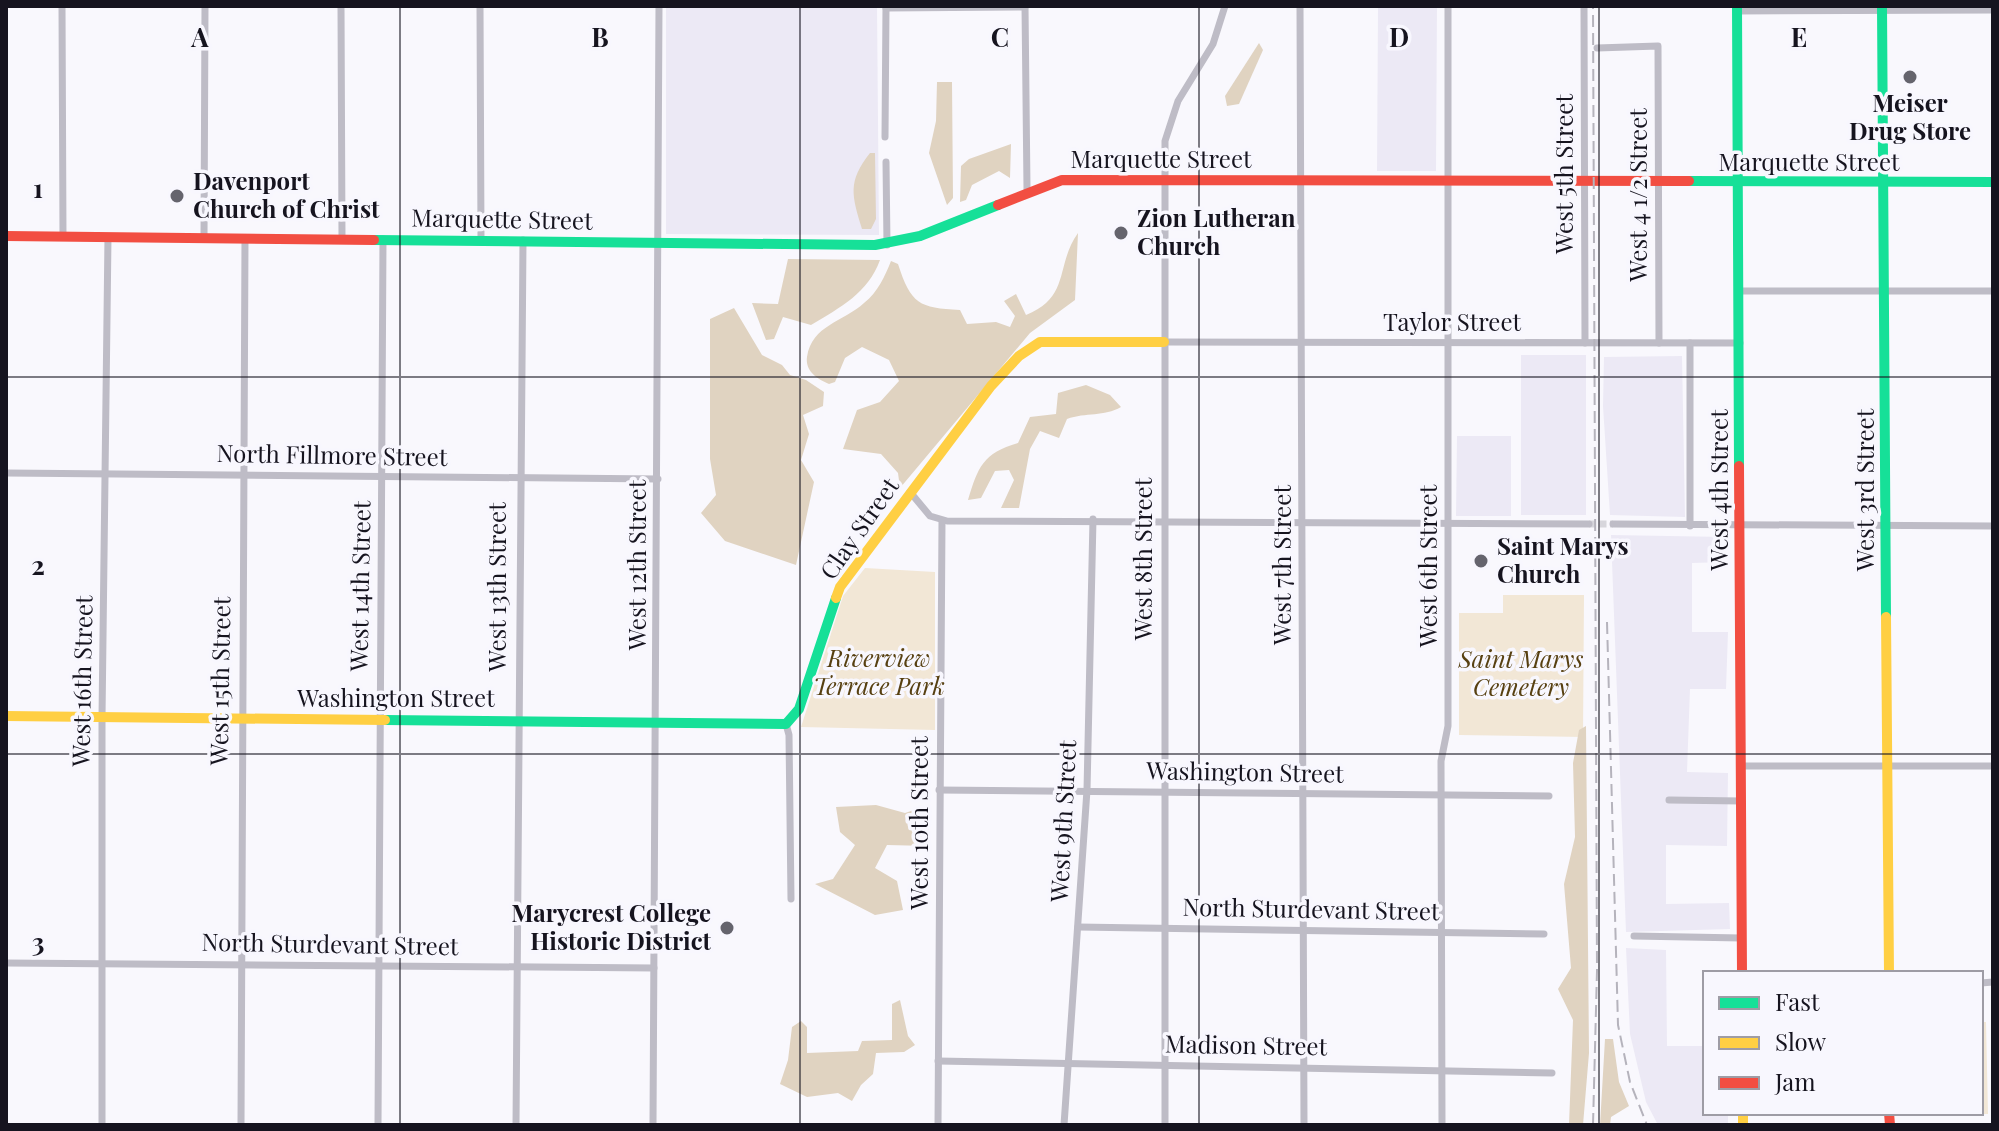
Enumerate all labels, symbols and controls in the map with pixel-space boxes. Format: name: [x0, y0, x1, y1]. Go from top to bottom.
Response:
text: A: [190, 19, 209, 54]
text: B: [591, 19, 609, 54]
text: C: [991, 19, 1009, 54]
text: D: [1389, 19, 1409, 54]
text: E: [1791, 19, 1807, 54]
marker: Meiser Drug Store: [1901, 68, 1919, 86]
place label: Meiser Drug Store: [1849, 86, 1971, 146]
street label: West 5th Street: [1547, 94, 1579, 255]
street label: West 4 1/2 Street: [1621, 108, 1653, 283]
street label: Marquette Street: [1070, 142, 1252, 174]
street label: Marquette Street: [1718, 145, 1900, 177]
place label: Davenport Church of Christ: [193, 164, 380, 224]
text: 1: [33, 170, 43, 205]
marker: Davenport Church of Christ: [168, 187, 186, 205]
street label: Marquette Street: [411, 200, 593, 236]
place label: Zion Lutheran Church: [1137, 201, 1296, 261]
marker: Zion Lutheran Church: [1112, 224, 1130, 242]
street label: Taylor Street: [1383, 305, 1522, 337]
street label: West 3rd Street: [1848, 408, 1880, 572]
street label: West 4th Street: [1702, 409, 1734, 572]
street label: North Fillmore Street: [216, 436, 448, 472]
street label: Clay Street: [812, 470, 905, 585]
street label: West 8th Street: [1126, 477, 1158, 641]
street label: West 12th Street: [620, 479, 652, 651]
street label: West 6th Street: [1411, 484, 1443, 648]
street label: West 7th Street: [1265, 485, 1297, 646]
street label: West 14th Street: [341, 500, 376, 673]
street label: West 13th Street: [480, 502, 512, 673]
place label: Saint Marys Church: [1497, 529, 1629, 589]
text: 2: [31, 547, 45, 582]
marker: Saint Marys Church: [1472, 552, 1490, 570]
street label: West 16th Street: [63, 595, 99, 768]
street label: West 15th Street: [202, 596, 236, 767]
park label: Riverview Terrace Park: [813, 641, 945, 701]
park label: Saint Marys Cemetery: [1458, 642, 1583, 702]
street label: Washington Street: [296, 681, 495, 713]
street label: West 10th Street: [902, 736, 934, 911]
street label: West 9th Street: [1042, 739, 1082, 904]
street label: Washington Street: [1145, 753, 1345, 789]
street label: North Sturdevant Street: [1182, 890, 1440, 926]
place label: Marycrest College Historic District: [511, 896, 712, 956]
marker: Marycrest College Historic District: [718, 919, 736, 937]
text: 3: [32, 924, 44, 959]
street label: North Sturdevant Street: [201, 925, 459, 961]
legend: [1703, 971, 1983, 1115]
text: Fast: [1775, 985, 1820, 1017]
text: Slow: [1775, 1025, 1827, 1057]
street label: Madison Street: [1165, 1027, 1328, 1061]
text: Jam: [1774, 1065, 1816, 1097]

